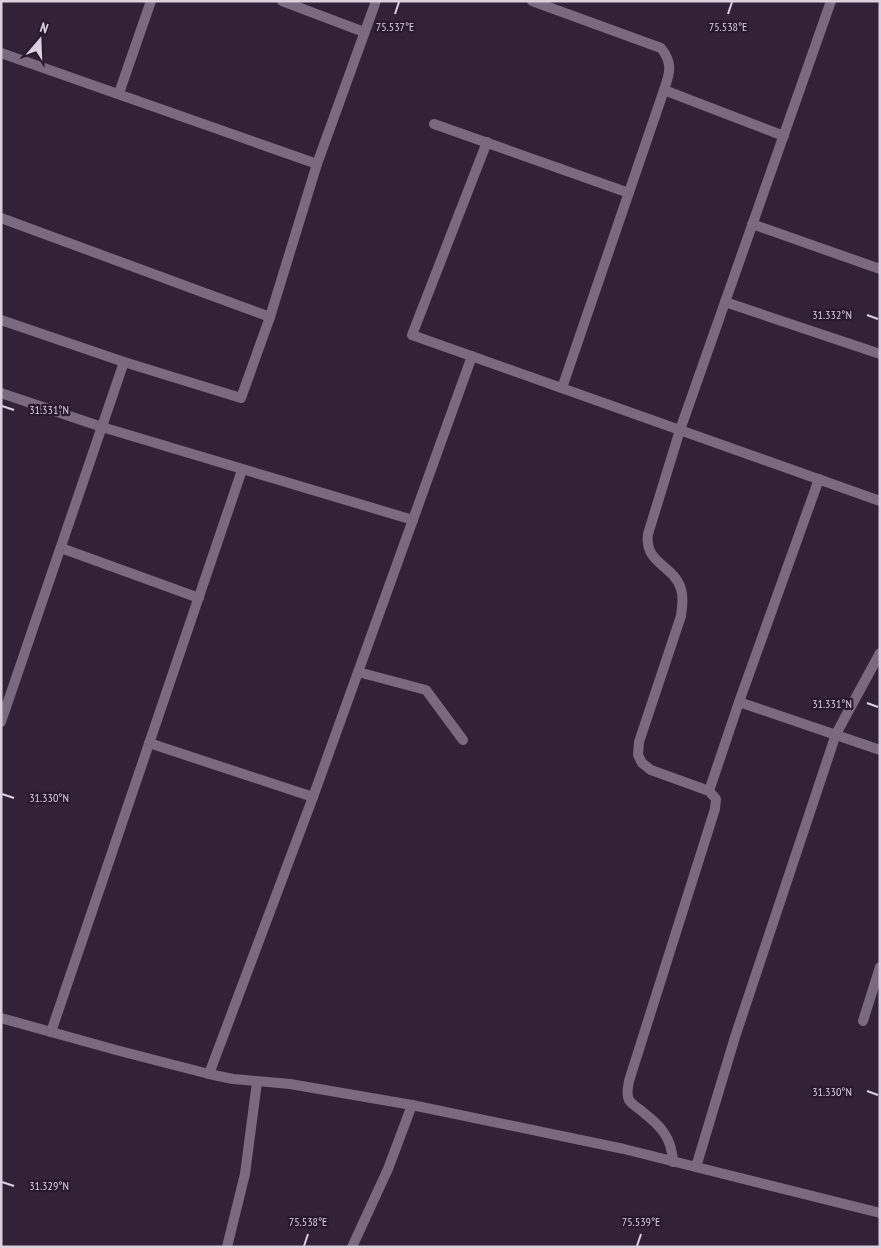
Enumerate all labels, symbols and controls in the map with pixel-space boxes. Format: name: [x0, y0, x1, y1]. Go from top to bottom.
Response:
north arrow: [15, 15, 65, 65]
text: N: [38, 18, 51, 37]
text: 75.537°E: [376, 19, 414, 34]
text: 75.538°E: [709, 19, 747, 34]
text: 31.332°N: [812, 307, 852, 322]
text: 31.331°N: [29, 402, 69, 417]
text: 31.331°N: [812, 696, 852, 711]
text: 31.330°N: [29, 790, 69, 805]
text: 31.330°N: [812, 1084, 852, 1099]
text: 31.329°N: [29, 1178, 69, 1193]
text: 75.538°E: [289, 1214, 327, 1229]
text: 75.539°E: [622, 1214, 660, 1229]

